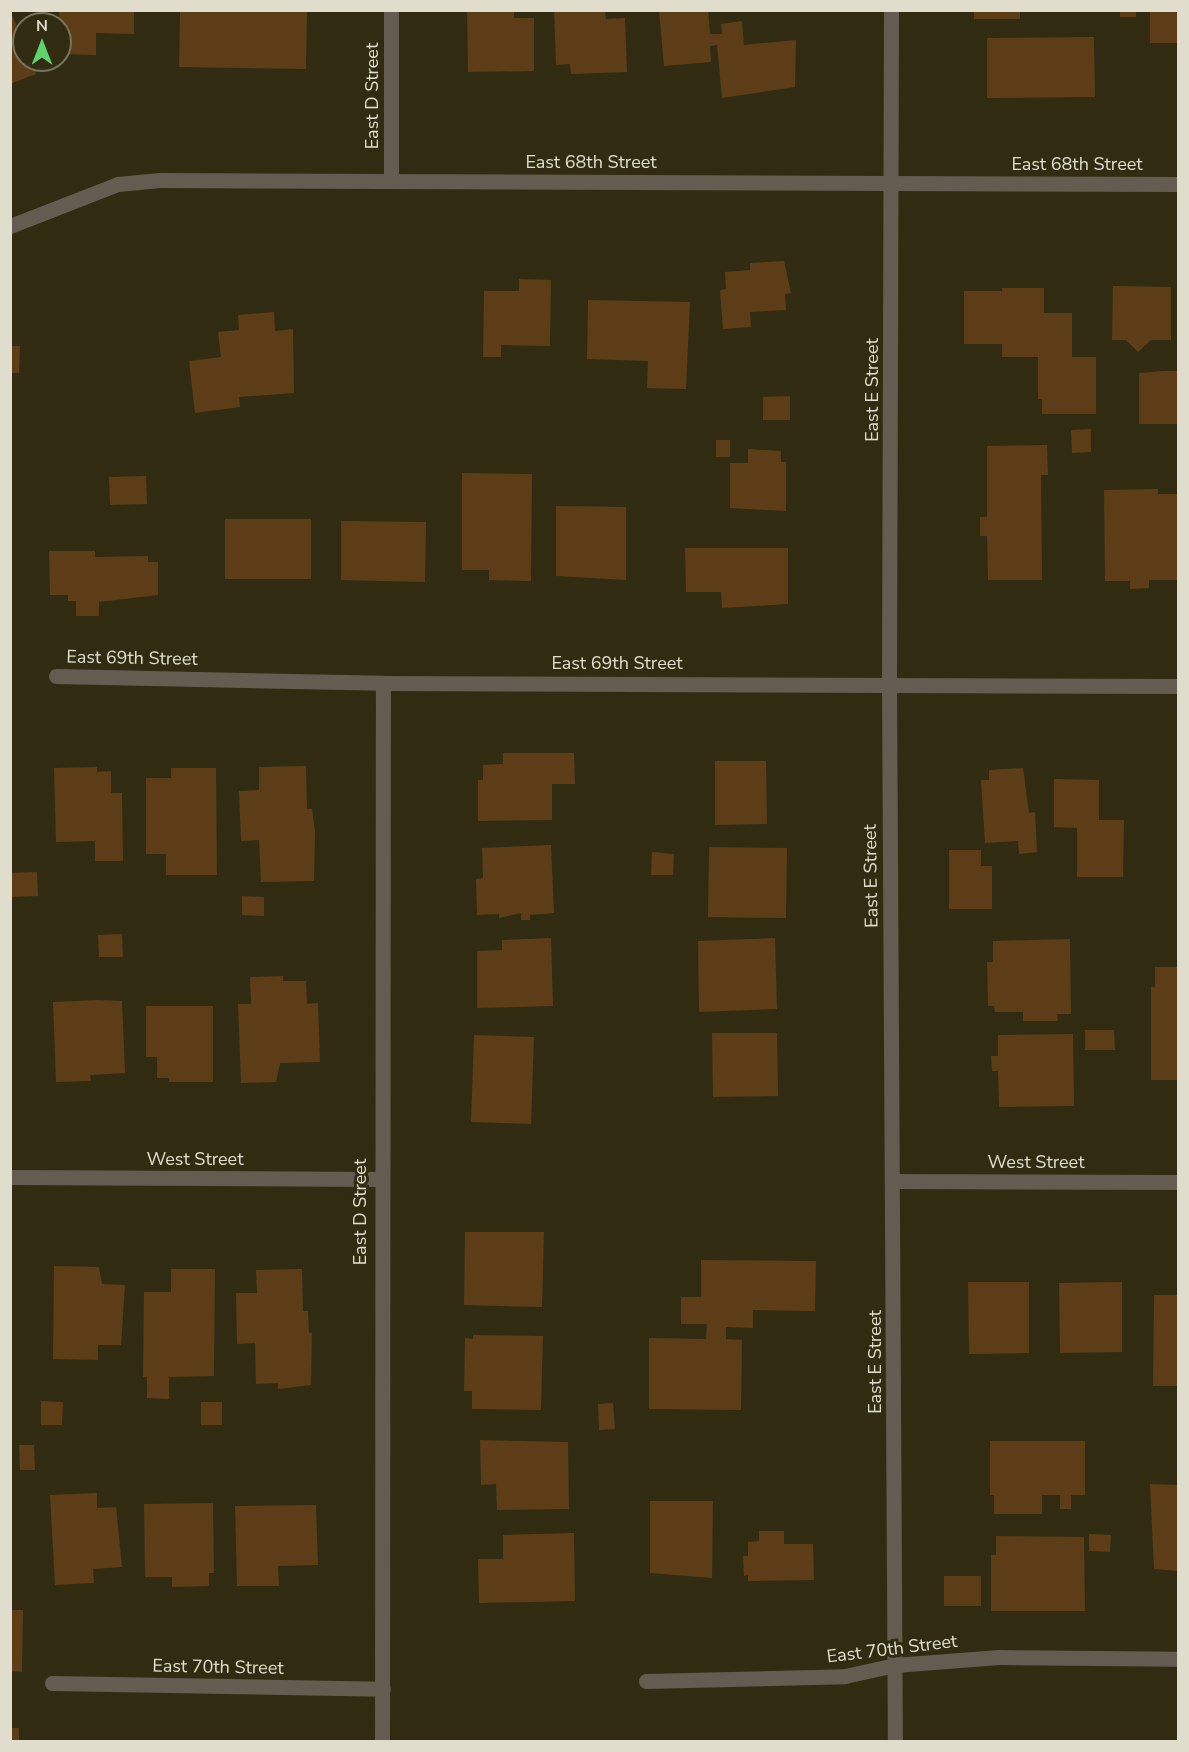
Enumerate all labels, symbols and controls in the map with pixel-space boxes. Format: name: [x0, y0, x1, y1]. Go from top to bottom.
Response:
north arrow: [12, 12, 72, 72]
text: N: [36, 15, 48, 37]
street label: East D Street: [361, 43, 383, 149]
street label: East 68th Street: [525, 151, 657, 173]
street label: East 68th Street: [1011, 153, 1143, 175]
street label: East E Street: [861, 338, 883, 442]
street label: East 69th Street: [66, 646, 198, 670]
street label: East 69th Street: [551, 652, 683, 674]
street label: East E Street: [859, 824, 883, 928]
street label: West Street: [147, 1148, 243, 1170]
street label: West Street: [988, 1151, 1084, 1173]
street label: East D Street: [349, 1159, 371, 1265]
street label: East E Street: [864, 1310, 886, 1414]
street label: East 70th Street: [826, 1630, 958, 1668]
street label: East 70th Street: [152, 1655, 284, 1679]

